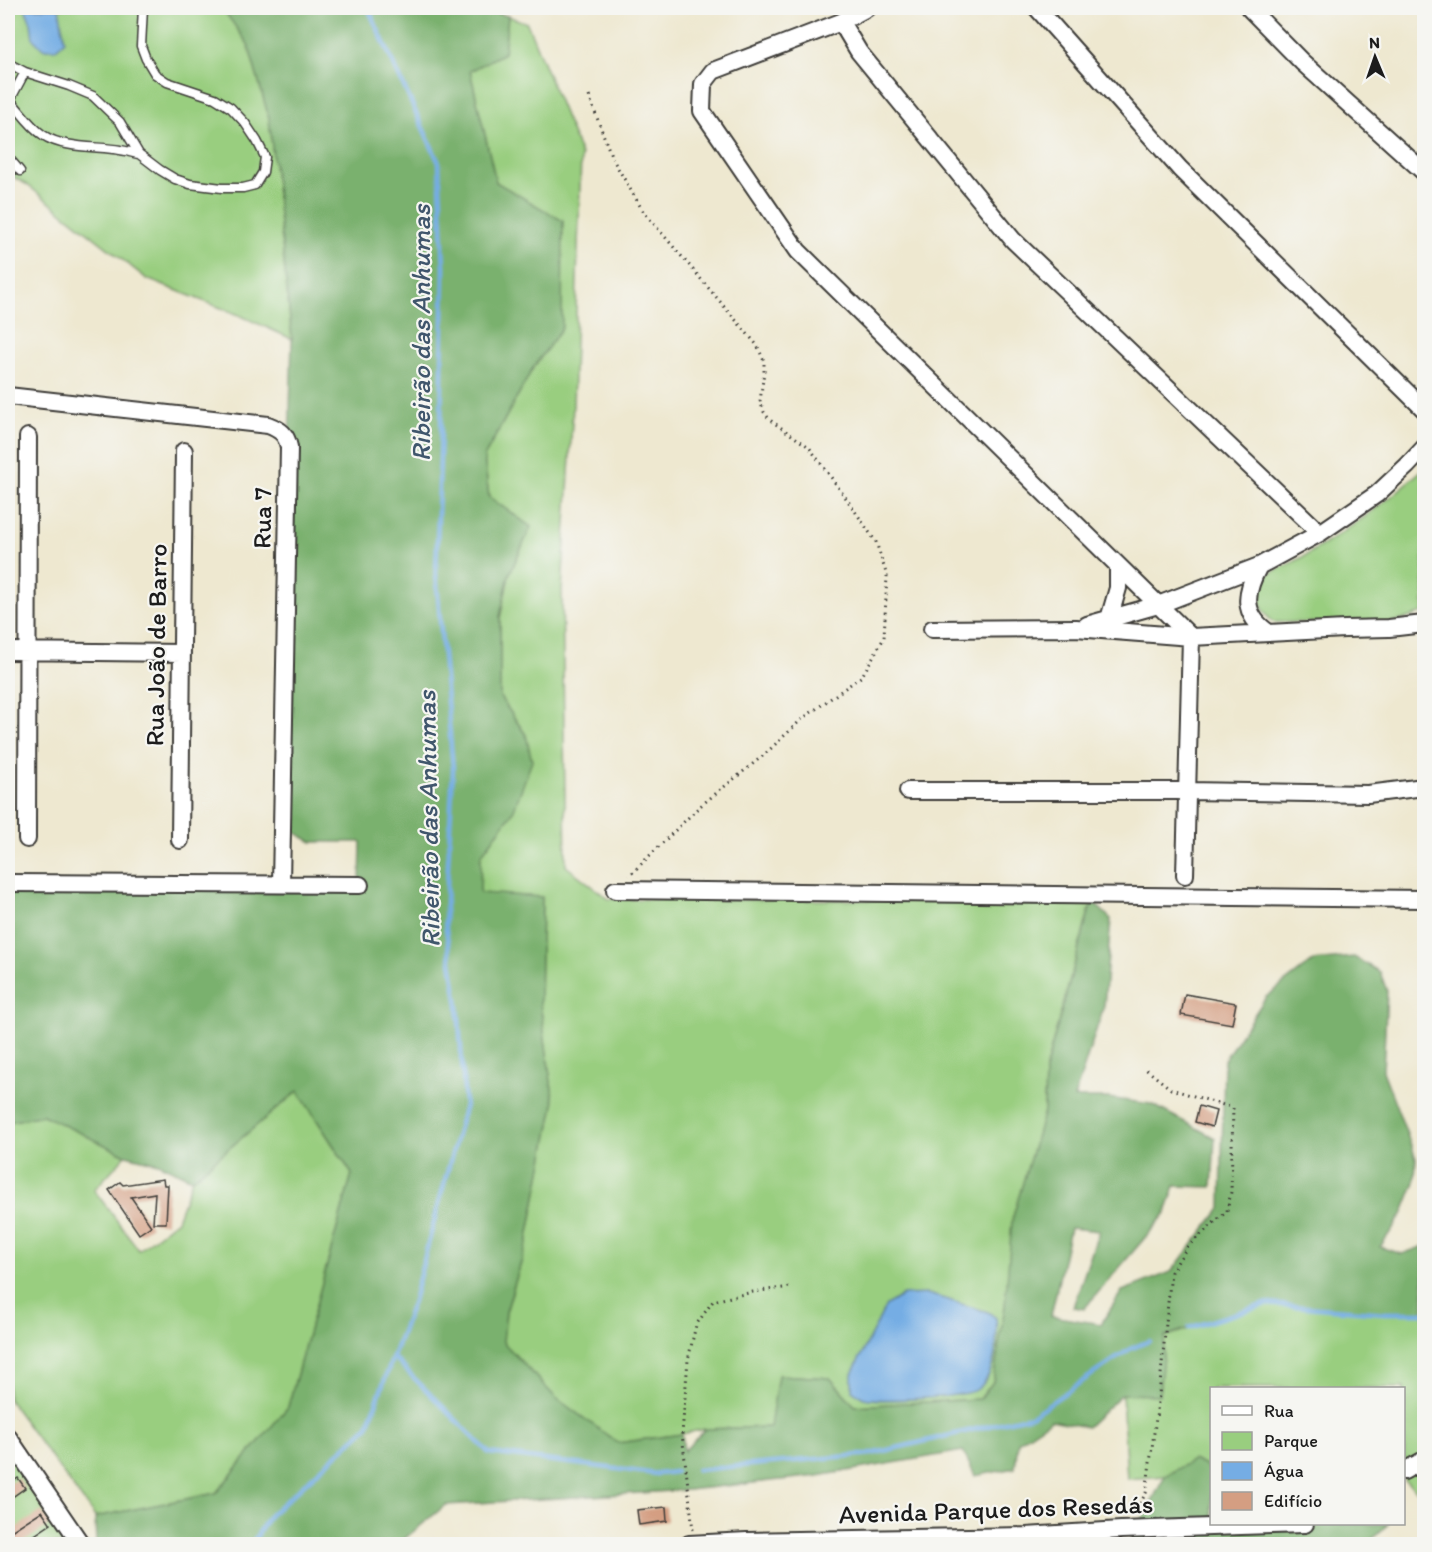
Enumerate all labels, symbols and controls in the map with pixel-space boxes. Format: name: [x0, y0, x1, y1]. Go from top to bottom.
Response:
north arrow: [1345, 27, 1405, 87]
text: N: [1369, 33, 1380, 52]
water label: Ribeirão das Anhumas: [404, 204, 437, 462]
street label: Rua 7: [245, 487, 279, 549]
street label: Rua João de Barro: [138, 543, 174, 747]
water label: Ribeirão das Anhumas: [409, 689, 447, 948]
legend: [1210, 1387, 1405, 1525]
text: Rua: [1264, 1400, 1294, 1422]
text: Parque: [1264, 1430, 1318, 1452]
text: Água: [1264, 1460, 1304, 1482]
street label: Avenida Parque dos Resedás: [838, 1488, 1154, 1530]
text: Edifício: [1264, 1490, 1322, 1512]

